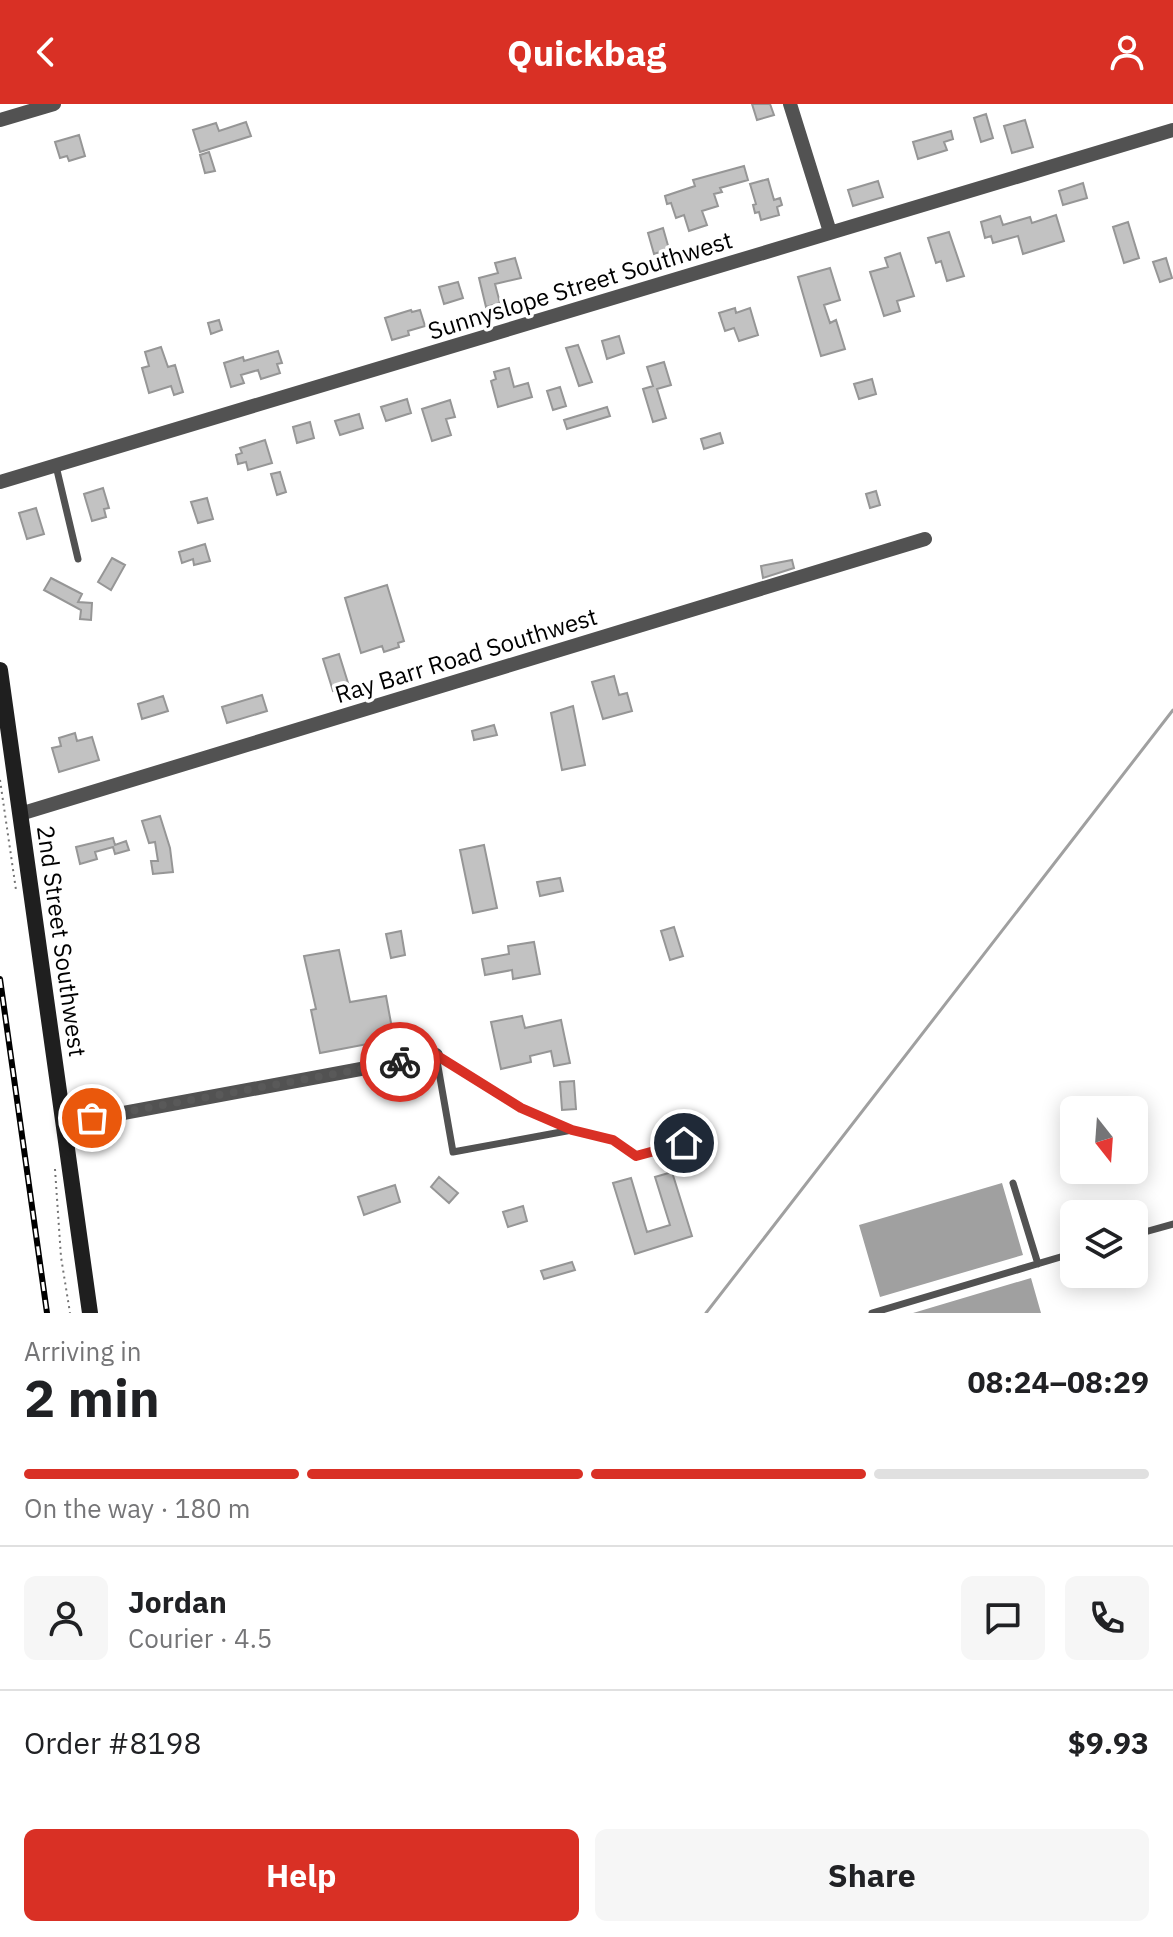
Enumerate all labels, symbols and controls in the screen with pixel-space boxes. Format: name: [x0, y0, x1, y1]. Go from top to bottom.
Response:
text: Quickbag: [507, 29, 666, 76]
icon: back: [24, 30, 68, 74]
icon: person: [1105, 30, 1149, 74]
street label: Sunnyslope Street Southwest: [424, 223, 736, 347]
street label: Ray Barr Road Southwest: [331, 600, 601, 710]
street label: 2nd Street Southwest: [30, 823, 94, 1059]
courier: [360, 1022, 440, 1102]
icon: bike: [378, 1040, 422, 1084]
pin: [58, 1084, 126, 1152]
icon: bag: [70, 1096, 114, 1140]
north arrow: [1060, 1096, 1148, 1184]
map controls: [1060, 1096, 1148, 1288]
pin: [650, 1109, 718, 1177]
icon: home: [662, 1121, 706, 1165]
button: layers: [1060, 1200, 1148, 1288]
text: Arriving in: [24, 1334, 141, 1368]
text: 08:24–08:29: [968, 1362, 1149, 1401]
text: 2 min: [24, 1364, 160, 1431]
text: On the way · 180 m: [24, 1491, 250, 1525]
button: person: [24, 1576, 108, 1660]
button: chat: [961, 1576, 1045, 1660]
button: phone: [1065, 1576, 1149, 1660]
text: Jordan: [128, 1582, 227, 1621]
text: Courier · 4.5: [128, 1621, 272, 1655]
text: Order #8198: [24, 1723, 201, 1762]
text: $9.93: [1068, 1723, 1149, 1762]
button: Help: [24, 1829, 579, 1921]
button: Share: [595, 1829, 1149, 1921]

